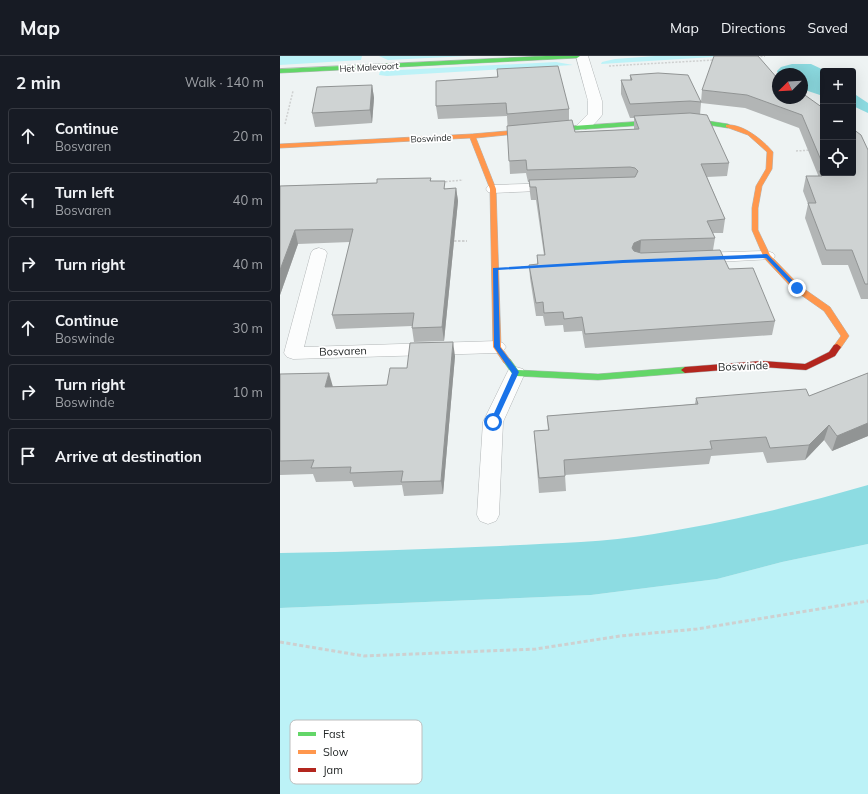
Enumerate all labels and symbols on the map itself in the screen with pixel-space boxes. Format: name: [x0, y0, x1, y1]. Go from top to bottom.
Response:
street label: Het Malevoort: [339, 60, 399, 74]
north arrow: [772, 68, 808, 104]
street label: Boswinde: [410, 131, 452, 145]
route end: [788, 279, 806, 297]
street label: Bosvaren: [319, 343, 367, 359]
street label: Boswinde: [718, 358, 768, 374]
route start: [484, 413, 502, 431]
legend: [290, 720, 422, 784]
text: Fast: [323, 727, 345, 741]
text: Slow: [323, 745, 349, 759]
text: Jam: [323, 763, 343, 777]

